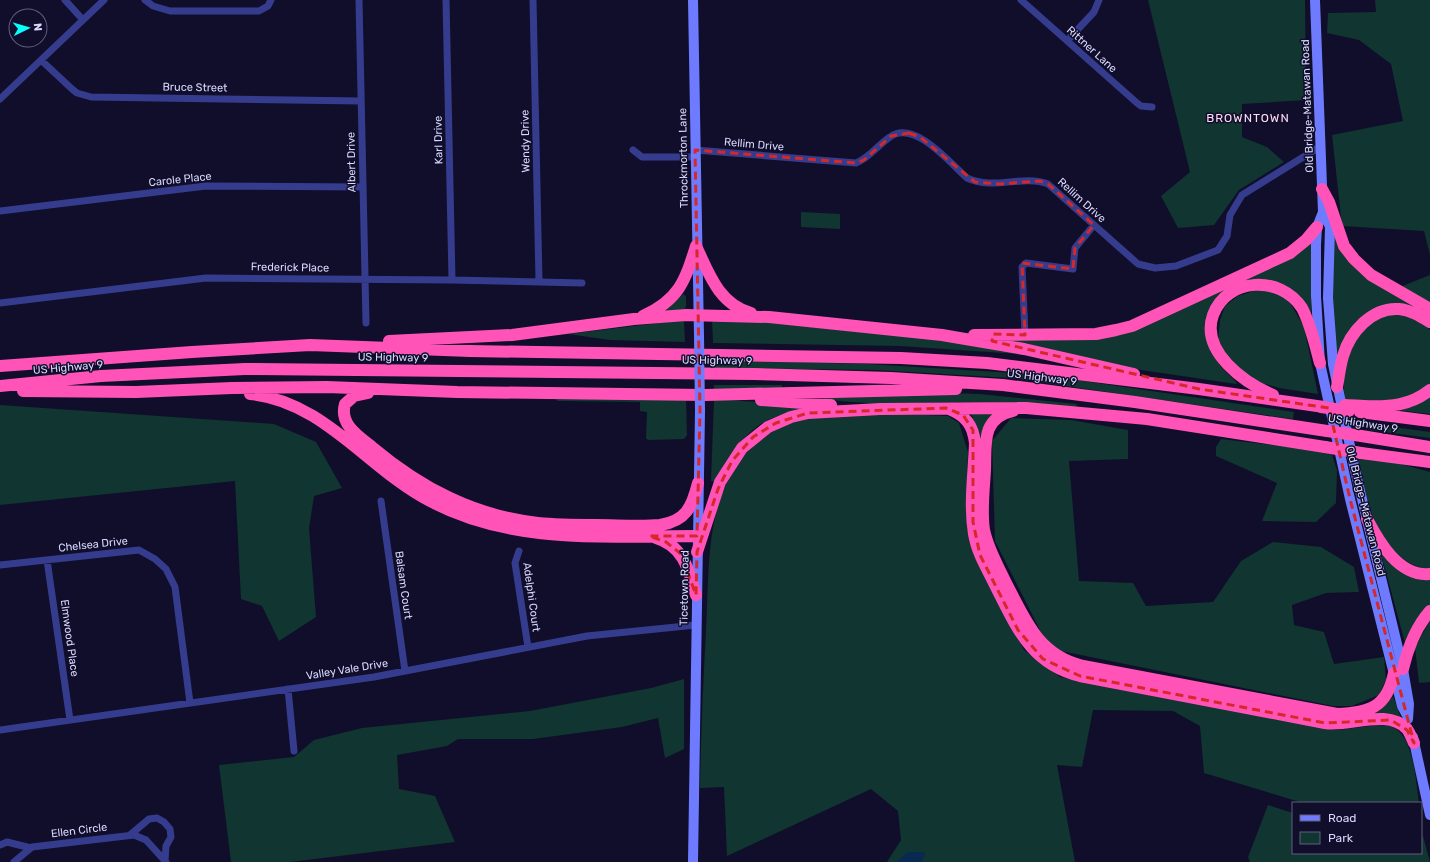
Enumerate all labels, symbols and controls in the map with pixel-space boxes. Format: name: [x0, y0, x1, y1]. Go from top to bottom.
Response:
north arrow: [8, 8, 48, 48]
text: N: [31, 23, 44, 32]
street label: Rittner Lane: [1064, 23, 1119, 75]
street label: Old Bridge-Matawan Road: [1299, 39, 1316, 173]
street label: Bruce Street: [162, 80, 228, 95]
street label: Throckmorton Lane: [676, 108, 691, 208]
street label: Wendy Drive: [518, 109, 533, 173]
district label: BROWNTOWN: [1206, 111, 1290, 125]
street label: Karl Drive: [432, 116, 445, 164]
street label: Albert Drive: [344, 132, 359, 192]
street label: Rellim Drive: [723, 135, 785, 154]
street label: Carole Place: [148, 170, 212, 189]
street label: Rellim Drive: [1055, 175, 1108, 225]
street label: Frederick Place: [251, 260, 329, 275]
street label: US Highway 9: [358, 350, 428, 365]
street label: US Highway 9: [682, 353, 752, 368]
street label: US Highway 9: [32, 358, 104, 377]
street label: US Highway 9: [1006, 367, 1078, 388]
street label: US Highway 9: [1327, 412, 1399, 435]
street label: Old Bridge-Matawan Road: [1343, 445, 1388, 577]
street label: Chelsea Drive: [58, 534, 128, 555]
street label: Balsam Court: [392, 550, 415, 621]
street label: Ticetown Road: [677, 550, 692, 626]
street label: Adelphi Court: [520, 561, 543, 633]
street label: Elmwood Place: [58, 599, 81, 677]
street label: Valley Vale Drive: [305, 657, 389, 682]
legend: [1292, 802, 1422, 854]
text: Road: [1328, 811, 1356, 825]
street label: Ellen Circle: [50, 821, 108, 840]
text: Park: [1328, 831, 1354, 845]

